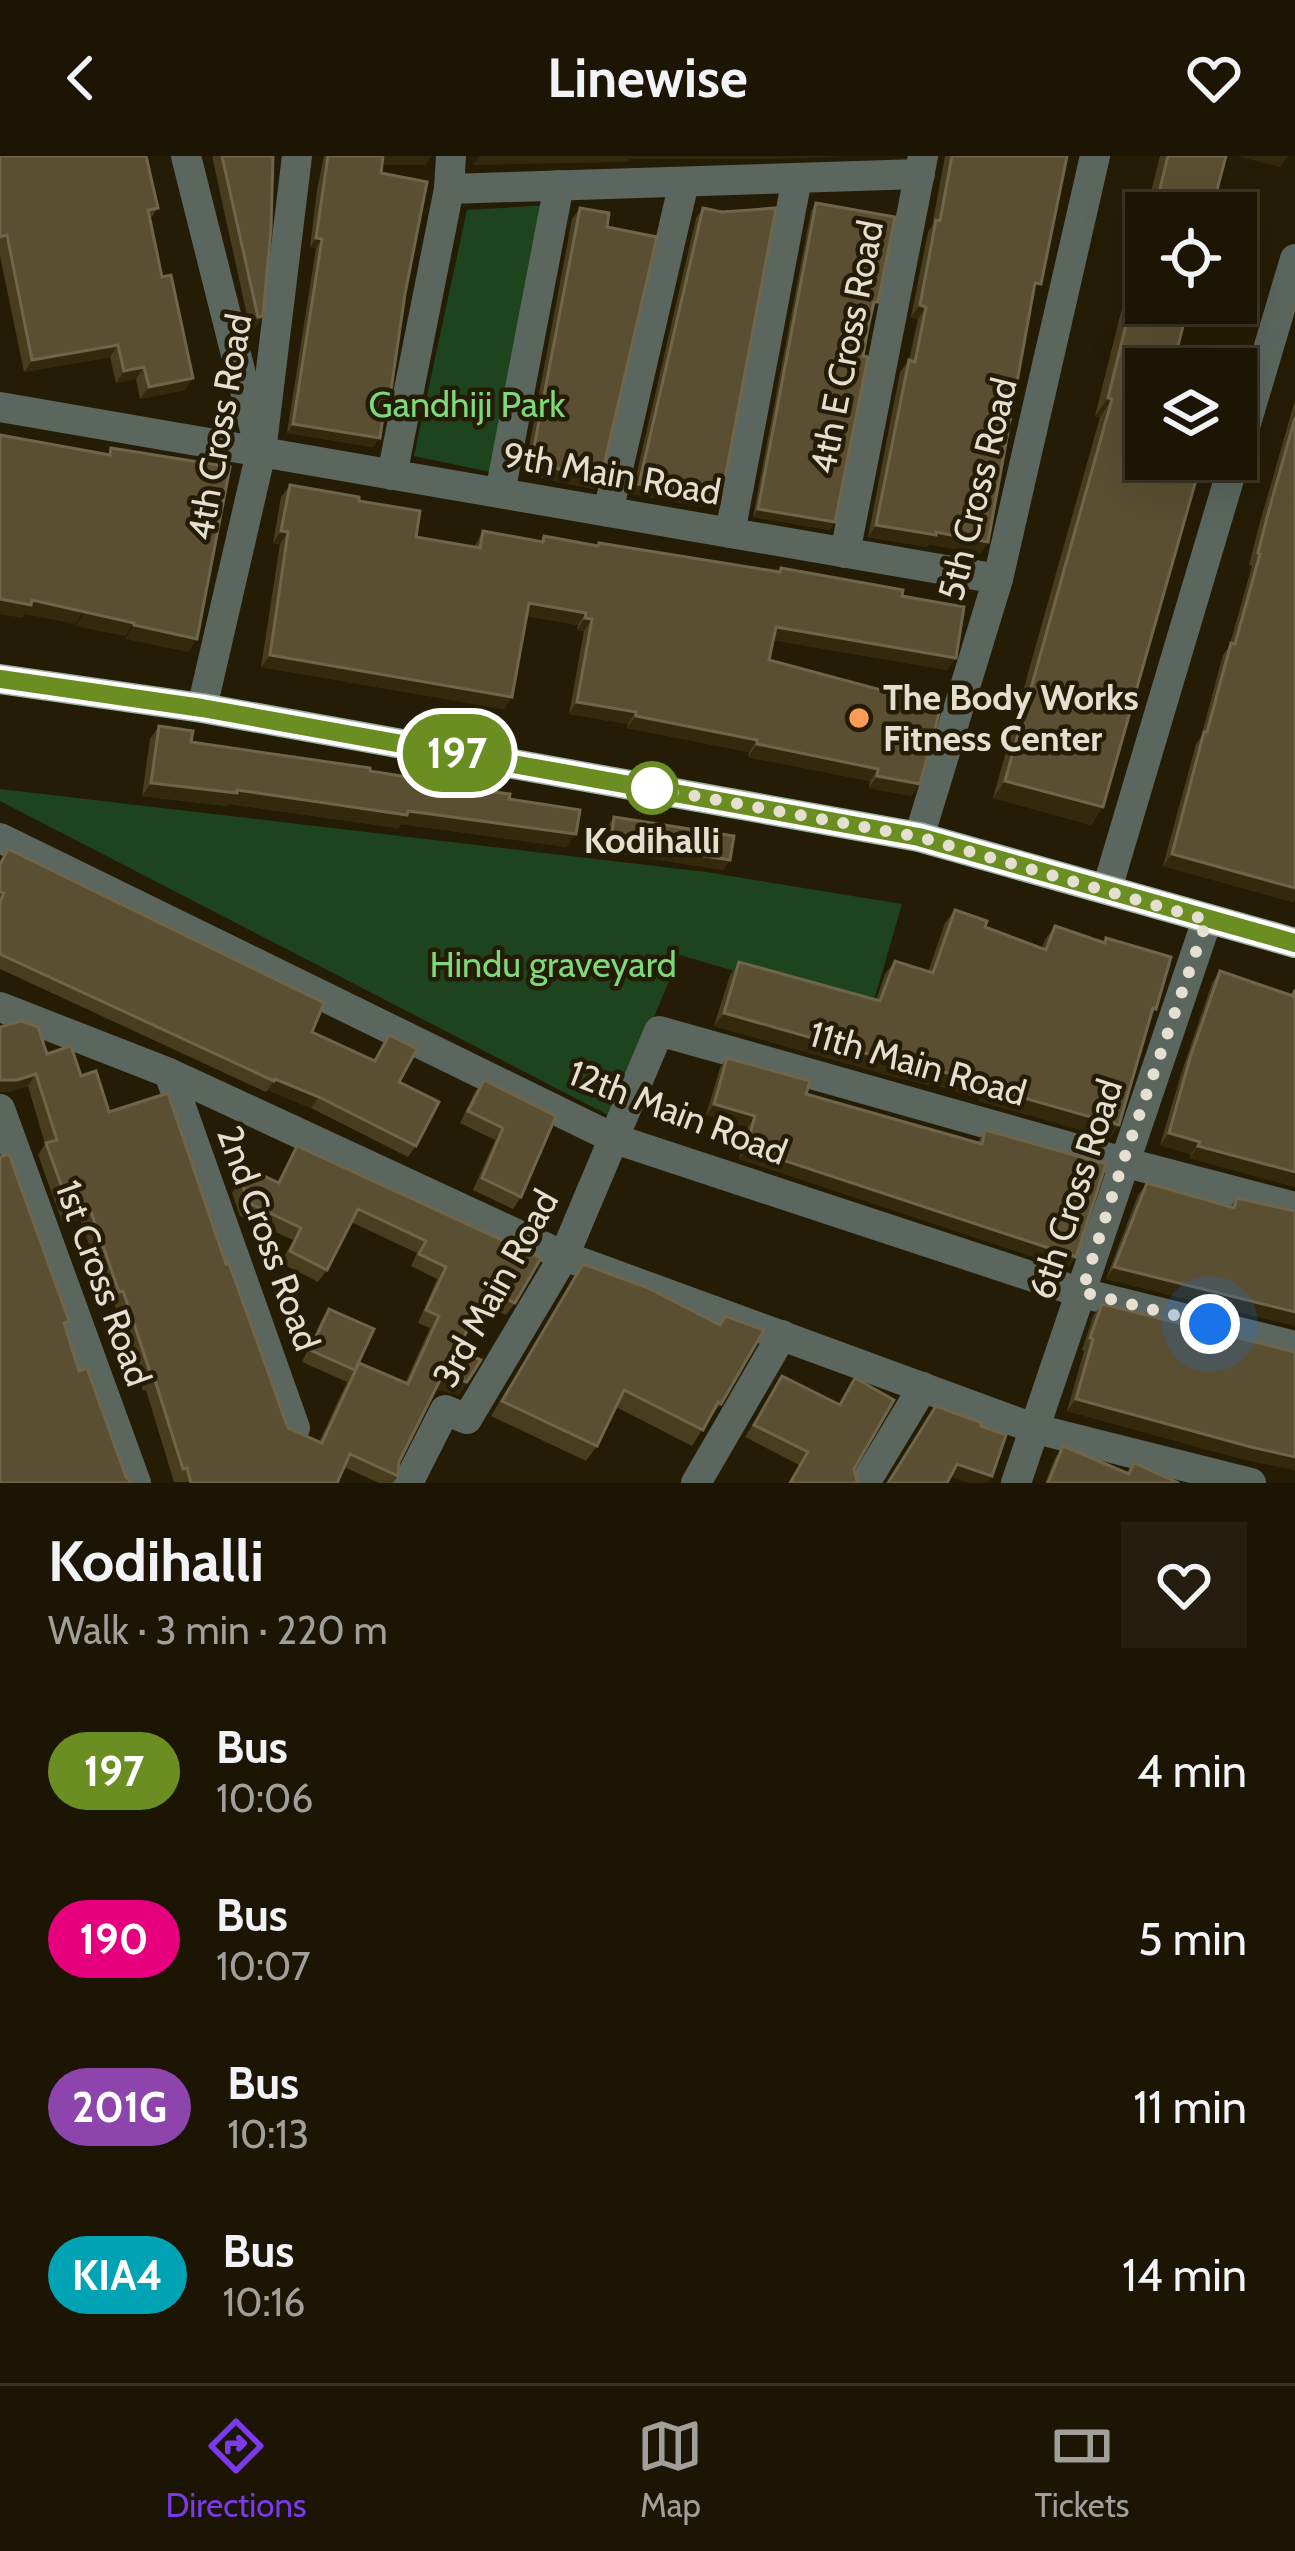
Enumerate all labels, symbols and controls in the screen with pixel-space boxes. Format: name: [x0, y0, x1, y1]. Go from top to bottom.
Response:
icon: back: [48, 45, 114, 111]
text: Linewise: [547, 45, 748, 111]
icon: heart: [1181, 45, 1247, 111]
map controls: [1125, 192, 1257, 480]
button: locate: [1125, 192, 1257, 324]
street label: 4th E Cross Road: [800, 217, 892, 477]
street label: 4th Cross Road: [177, 310, 261, 544]
button: layers: [1125, 348, 1257, 480]
street label: 5th Cross Road: [928, 373, 1026, 605]
park label: Gandhiji Park: [369, 382, 566, 426]
street label: 9th Main Road: [500, 432, 724, 514]
place label: The Body Works Fitness Center: [883, 675, 1139, 760]
marker: The Body Works Fitness Center: [846, 705, 872, 731]
line badge: 197: [388, 714, 526, 792]
text: 197: [427, 727, 487, 779]
marker: Kodihalli: [627, 763, 677, 813]
place label: Kodihalli: [584, 818, 720, 862]
park label: Hindu graveyard: [429, 942, 677, 986]
street label: 11th Main Road: [805, 1011, 1031, 1115]
street label: 12th Main Road: [562, 1050, 794, 1174]
street label: 6th Cross Road: [1019, 1073, 1131, 1305]
street label: 2nd Cross Road: [208, 1120, 330, 1356]
street label: 1st Cross Road: [46, 1174, 162, 1392]
street label: 3rd Main Road: [423, 1182, 567, 1394]
your location: [1180, 1294, 1240, 1354]
button: heart: [1121, 1522, 1247, 1648]
text: Kodihalli: [48, 1526, 264, 1595]
text: Walk · 3 min · 220 m: [48, 1606, 388, 1654]
text: Bus: [216, 1720, 288, 1774]
text: 4 min: [1137, 1744, 1247, 1798]
text: 197: [84, 1745, 144, 1797]
text: 10:06: [216, 1774, 313, 1822]
text: Bus: [216, 1888, 288, 1942]
text: 5 min: [1138, 1912, 1247, 1966]
text: 190: [80, 1913, 148, 1965]
text: 10:07: [216, 1942, 310, 1990]
text: Bus: [227, 2056, 299, 2110]
text: 11 min: [1133, 2080, 1247, 2134]
text: 201G: [72, 2081, 167, 2133]
text: 10:13: [227, 2110, 309, 2158]
text: Bus: [223, 2224, 294, 2278]
text: 14 min: [1122, 2248, 1247, 2302]
text: KIA4: [72, 2249, 163, 2301]
text: 10:16: [223, 2278, 305, 2326]
tab: Directions: [165, 2413, 307, 2525]
tab: Map: [637, 2413, 703, 2525]
tab: Tickets: [1034, 2413, 1129, 2525]

